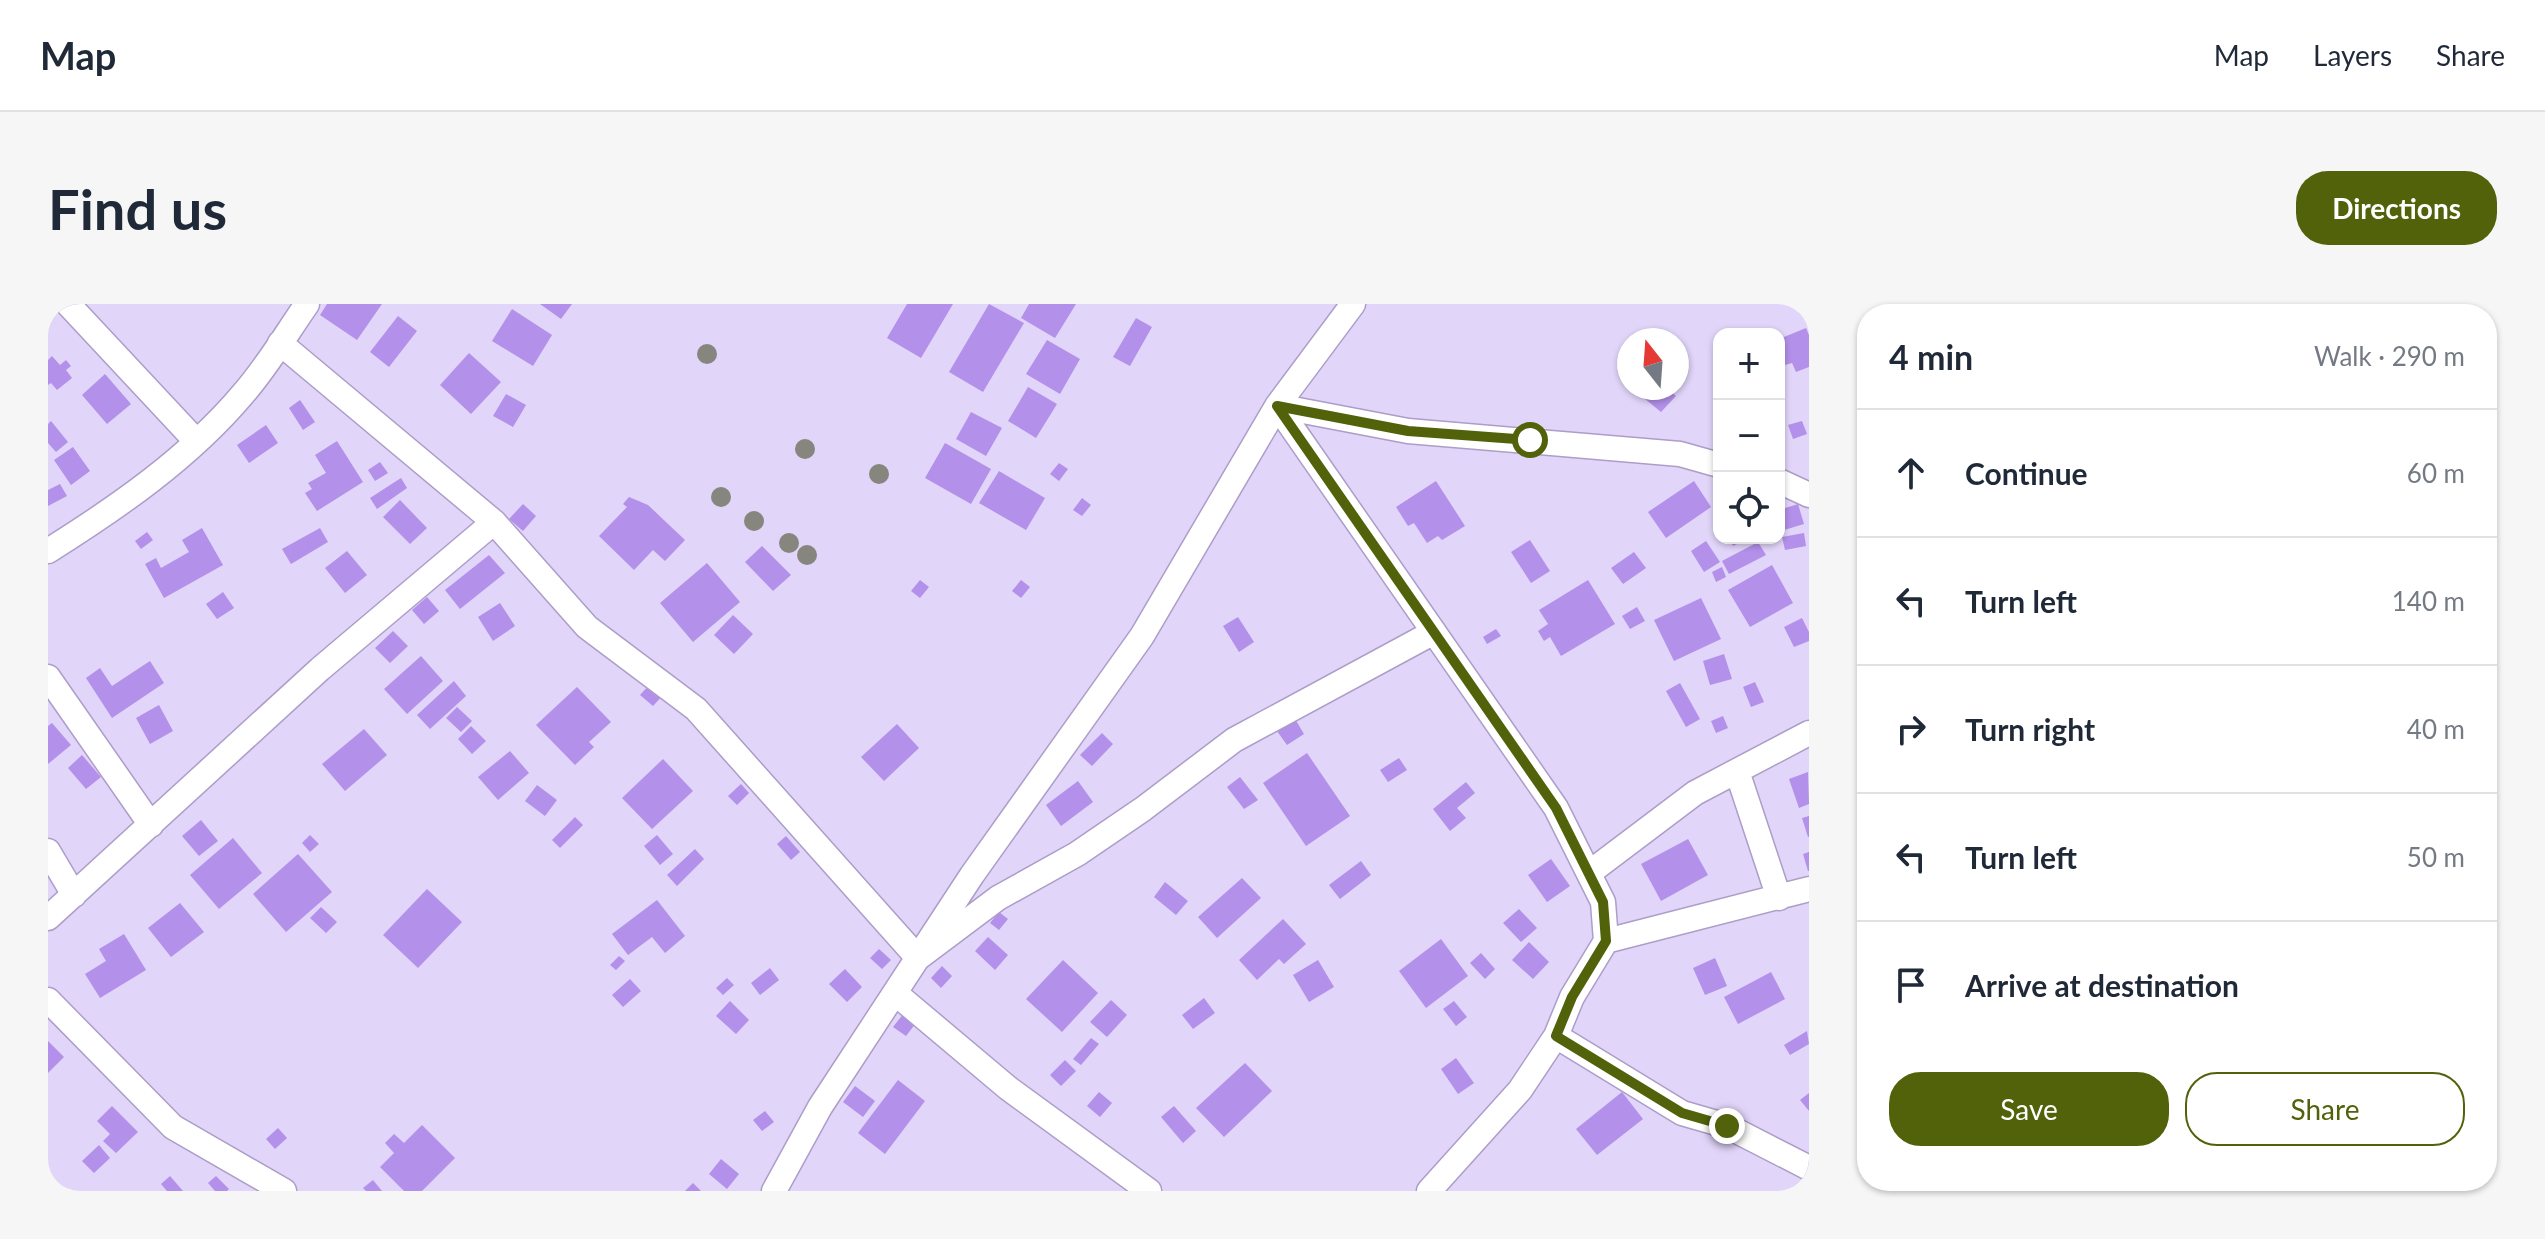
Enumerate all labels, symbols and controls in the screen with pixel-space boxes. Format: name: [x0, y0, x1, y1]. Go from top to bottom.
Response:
text: Map: [40, 32, 116, 78]
text: Map: [2214, 38, 2269, 72]
text: Layers: [2313, 38, 2392, 72]
text: Share: [2436, 38, 2505, 72]
button: Directions: [2296, 171, 2497, 245]
text: Find us: [48, 175, 227, 242]
north arrow: [1617, 328, 1689, 400]
map controls: [1713, 328, 1785, 544]
button: +: [1713, 328, 1785, 400]
text: 4 min: [1889, 336, 1973, 377]
text: Walk · 290 m: [2314, 340, 2465, 372]
button: −: [1713, 400, 1785, 472]
route start: [1512, 422, 1548, 458]
icon: ahead: [1889, 451, 1933, 495]
text: Continue: [1965, 455, 2088, 491]
text: 60 m: [2407, 457, 2465, 489]
button: locate: [1713, 472, 1785, 544]
icon: left: [1889, 579, 1933, 623]
text: Turn left: [1965, 583, 2077, 619]
text: 140 m: [2392, 585, 2465, 617]
icon: right: [1889, 707, 1933, 751]
text: Turn right: [1965, 711, 2095, 747]
text: 40 m: [2407, 713, 2465, 745]
icon: left: [1889, 835, 1933, 879]
text: Turn left: [1965, 839, 2077, 875]
text: 50 m: [2407, 841, 2465, 873]
icon: arrive: [1889, 963, 1933, 1007]
text: Arrive at destination: [1965, 967, 2239, 1003]
button: Save: [1889, 1072, 2169, 1146]
button: Share: [2185, 1072, 2465, 1146]
route end: [1709, 1108, 1745, 1144]

